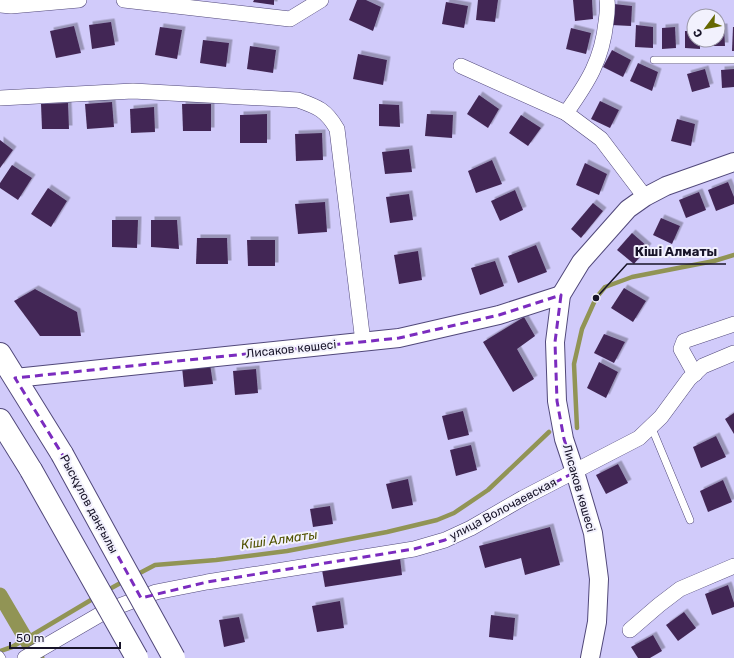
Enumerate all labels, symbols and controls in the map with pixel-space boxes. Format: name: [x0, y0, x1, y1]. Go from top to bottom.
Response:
north arrow: [686, 8, 726, 48]
text: С: [690, 26, 706, 40]
callout: Кіші Алматы: [627, 239, 726, 264]
text: Кіші Алматы: [635, 244, 717, 259]
street label: Лисаков көшесі: [245, 337, 337, 361]
street label: Лисаков көшесі: [560, 442, 598, 534]
street label: Рысқұлов даңғылы: [57, 452, 121, 556]
street label: улица Волочаевская: [447, 475, 559, 543]
water label: Кіші Алматы: [240, 527, 318, 552]
scale bar: [10, 624, 120, 650]
text: 50 m: [16, 631, 44, 645]

